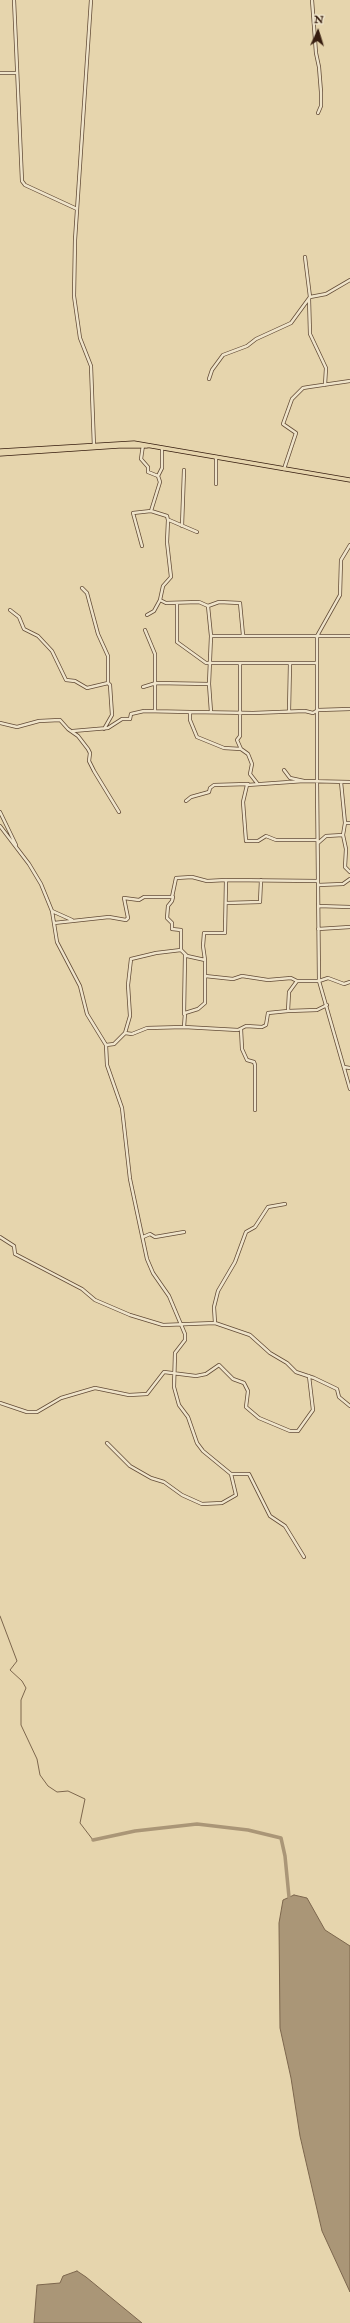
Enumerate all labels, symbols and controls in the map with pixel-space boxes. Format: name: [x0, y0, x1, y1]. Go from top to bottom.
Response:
north arrow: [298, 12, 338, 52]
text: N: [314, 13, 324, 27]

